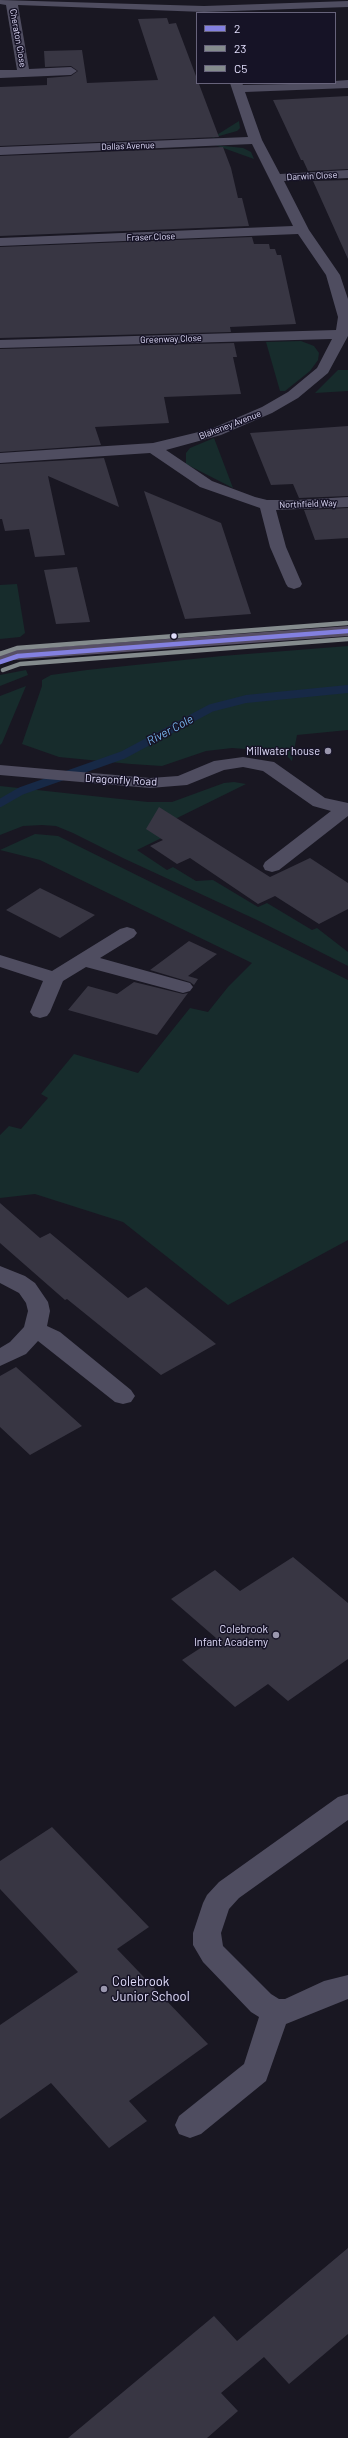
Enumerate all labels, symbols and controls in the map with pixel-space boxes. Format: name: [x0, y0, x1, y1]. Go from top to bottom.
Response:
street label: Cheraton Close: [8, 8, 28, 68]
legend: [196, 12, 336, 84]
text: 2: [234, 21, 240, 35]
text: 23: [234, 41, 247, 55]
text: C5: [234, 61, 247, 75]
street label: Dallas Avenue: [101, 140, 155, 152]
street label: Darwin Close: [286, 169, 338, 183]
street label: Fraser Close: [127, 231, 175, 243]
street label: Greenway Close: [140, 333, 202, 345]
street label: Blakeney Avenue: [198, 408, 262, 442]
street label: Northfield Way: [279, 498, 337, 510]
unlabelled marker: [169, 631, 179, 641]
water label: River Cole: [144, 712, 196, 748]
place label: Millwater house: [246, 744, 320, 758]
marker: Millwater house: [323, 746, 333, 756]
street label: Dragonfly Road: [85, 772, 157, 788]
place label: Colebrook Infant Academy: [194, 1622, 268, 1648]
marker: Colebrook Infant Academy: [271, 1630, 281, 1640]
place label: Colebrook Junior School: [112, 1974, 190, 2005]
marker: Colebrook Junior School: [99, 1984, 109, 1994]

